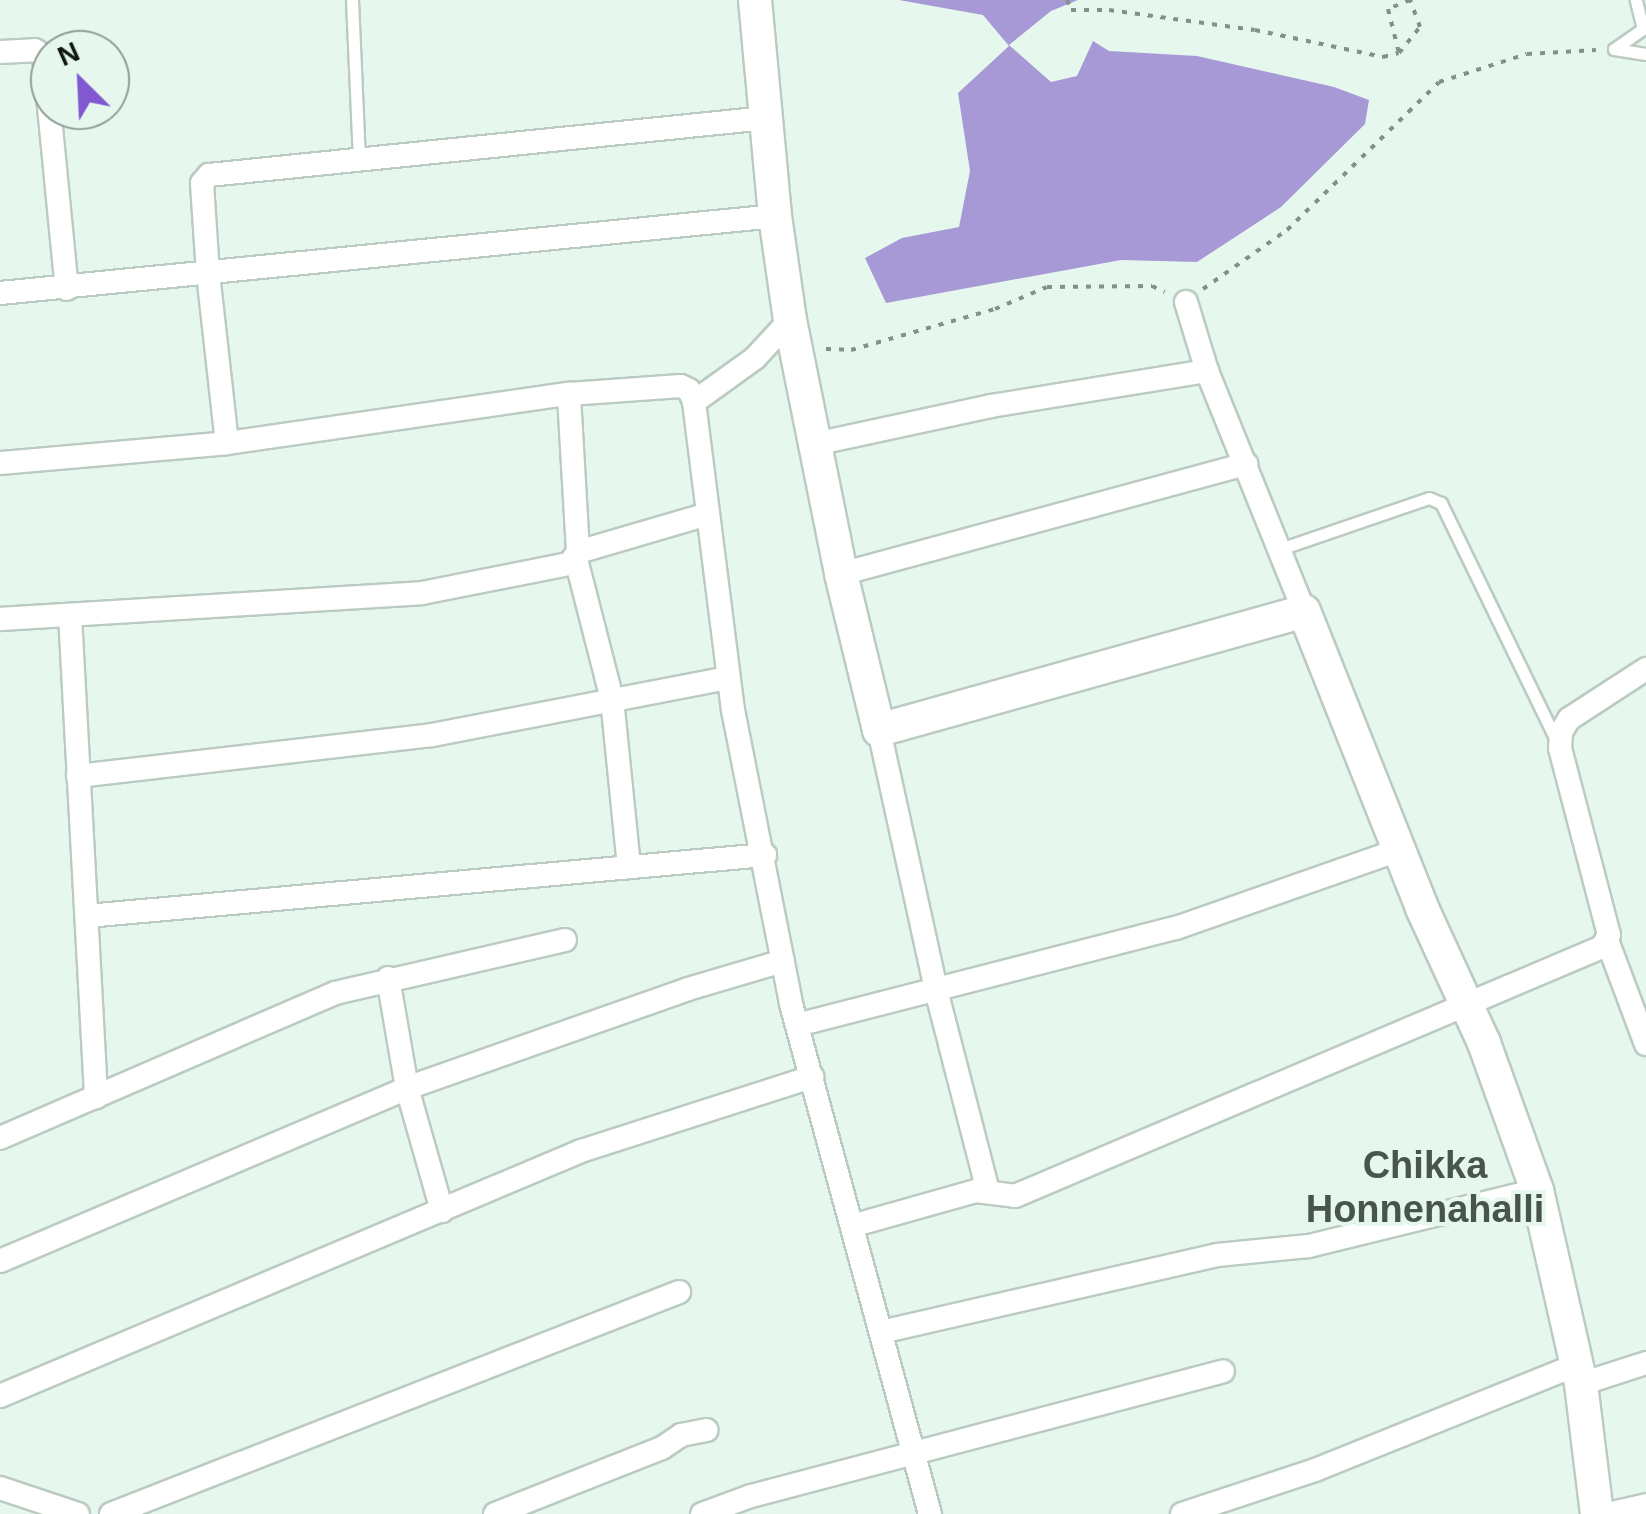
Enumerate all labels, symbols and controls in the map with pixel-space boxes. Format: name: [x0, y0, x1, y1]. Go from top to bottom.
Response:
north arrow: [30, 30, 130, 130]
text: N: [53, 36, 84, 72]
district label: Chikka Honnenahalli: [1306, 1143, 1544, 1232]

